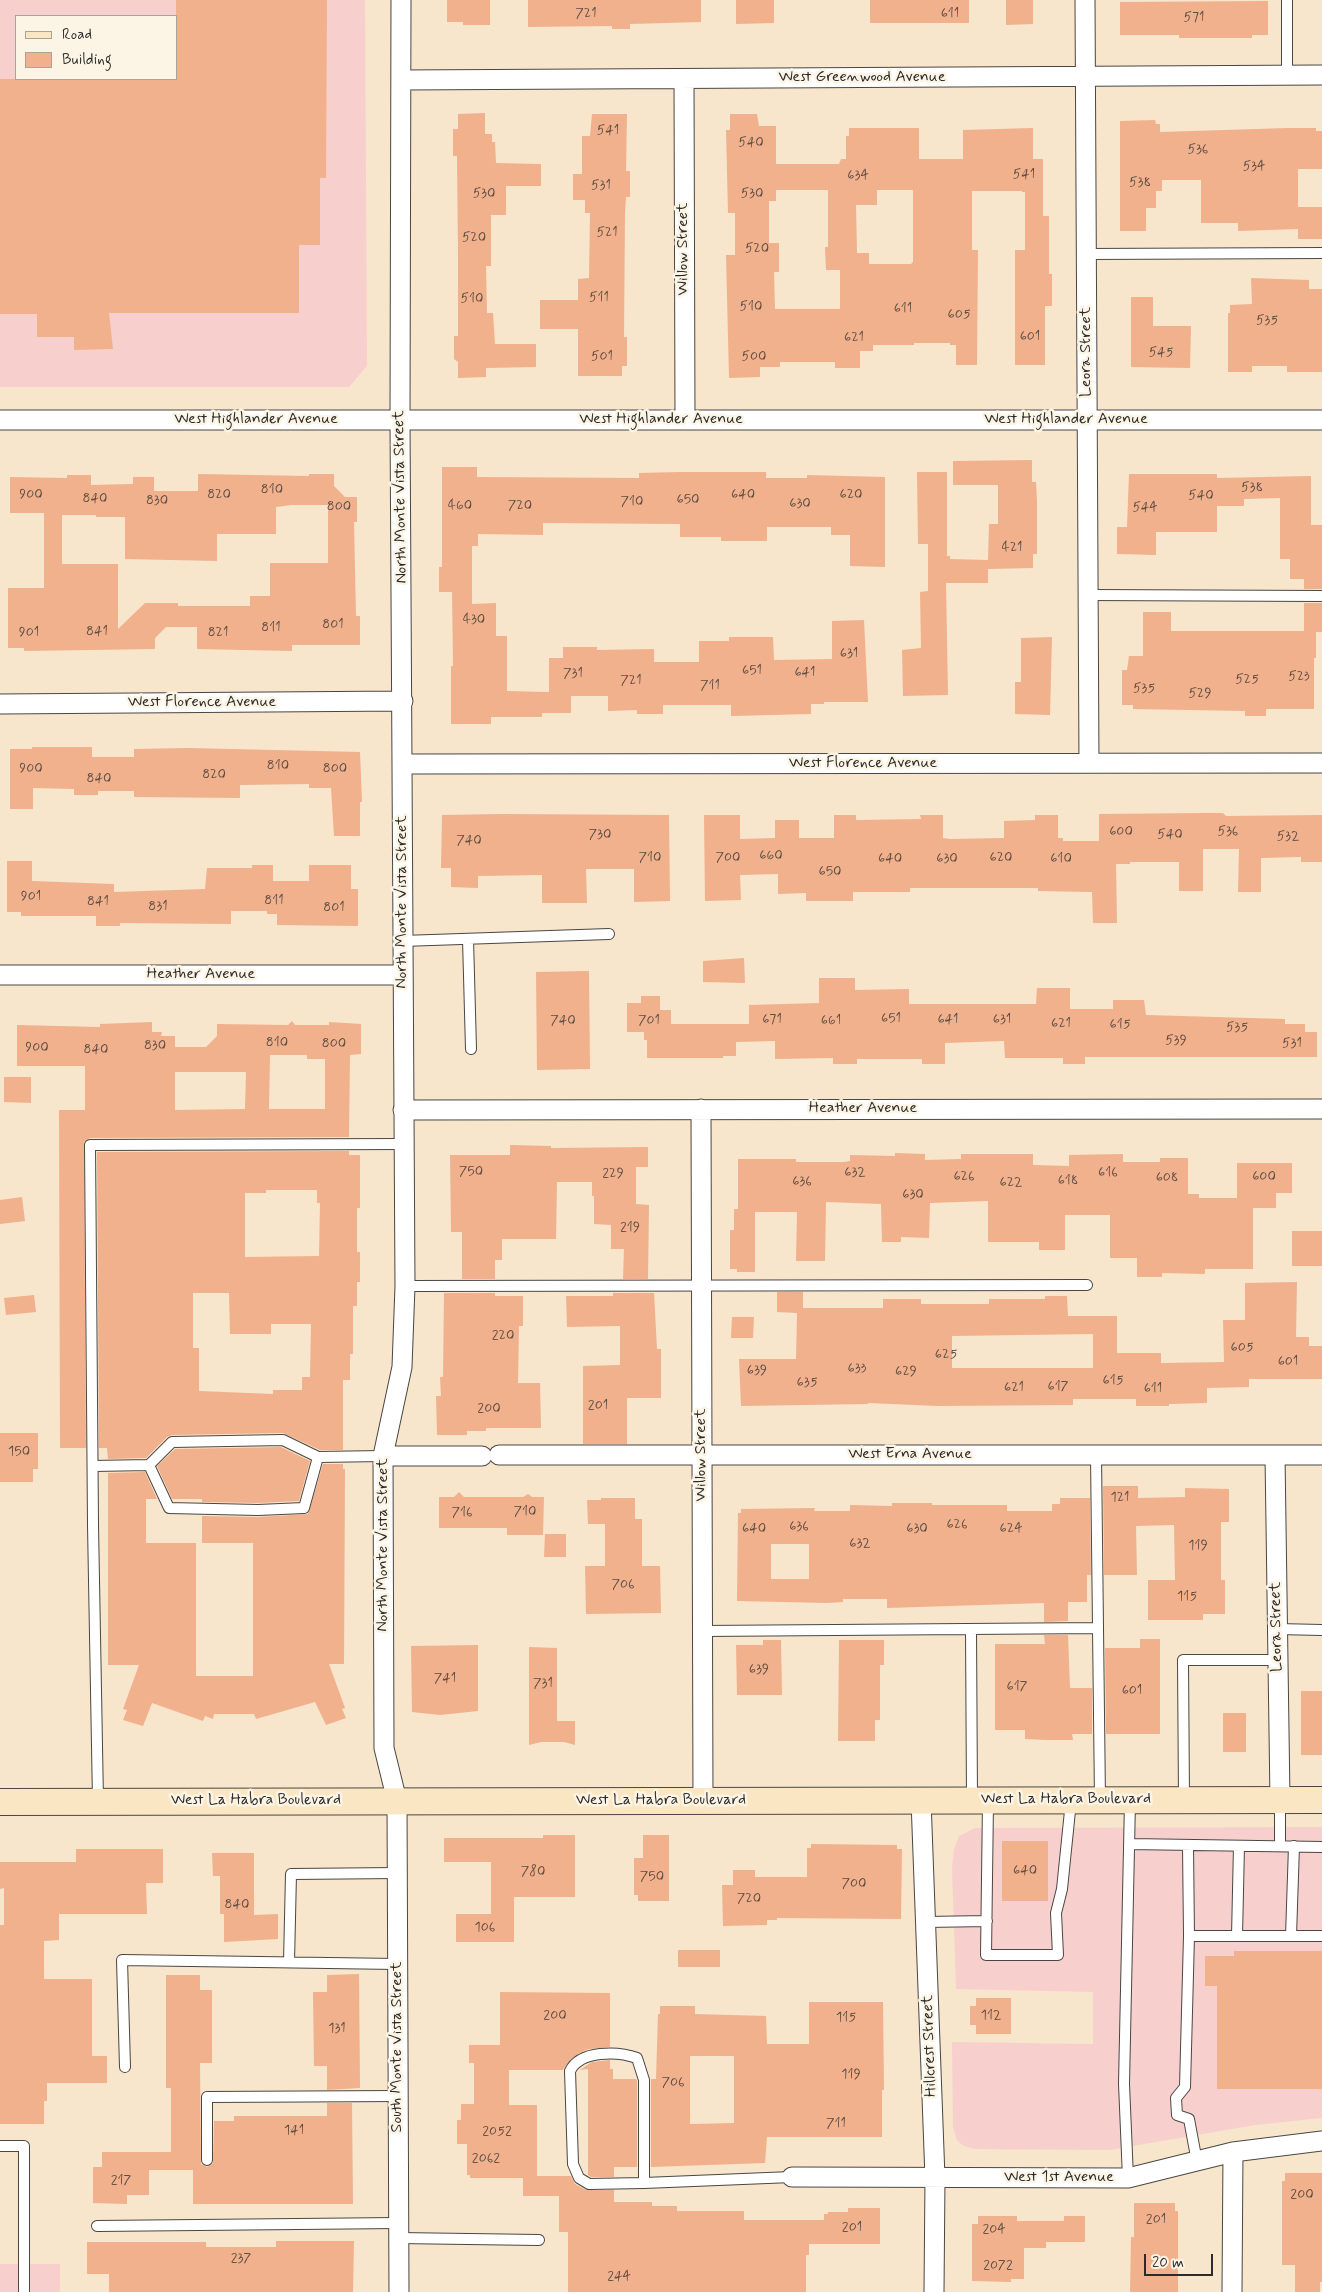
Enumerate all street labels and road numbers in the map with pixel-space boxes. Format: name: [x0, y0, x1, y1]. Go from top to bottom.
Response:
street label: West Greenwood Avenue: [778, 68, 946, 88]
street label: Willow Street: [674, 203, 694, 295]
street label: Leora Street: [1077, 307, 1097, 397]
street label: West Highlander Avenue: [174, 410, 338, 430]
street label: North Monte Vista Street: [390, 410, 412, 584]
street label: West Highlander Avenue: [579, 410, 743, 430]
street label: West Highlander Avenue: [984, 410, 1148, 430]
street label: West Florence Avenue: [128, 693, 276, 713]
street label: West Florence Avenue: [789, 754, 937, 774]
street label: North Monte Vista Street: [393, 815, 413, 989]
street label: Heather Avenue: [147, 965, 255, 985]
street label: Heather Avenue: [809, 1099, 917, 1119]
street label: Willow Street: [692, 1409, 712, 1501]
street label: West Erna Avenue: [848, 1445, 972, 1465]
street label: North Monte Vista Street: [374, 1458, 394, 1632]
street label: Leora Street: [1267, 1582, 1287, 1672]
street label: West La Habra Boulevard: [981, 1790, 1151, 1810]
street label: West La Habra Boulevard: [171, 1791, 341, 1811]
street label: West La Habra Boulevard: [576, 1791, 746, 1811]
street label: South Monte Vista Street: [388, 1962, 408, 2132]
street label: Hillcrest Street: [919, 1995, 941, 2097]
street label: West 1st Avenue: [1004, 2168, 1114, 2188]

